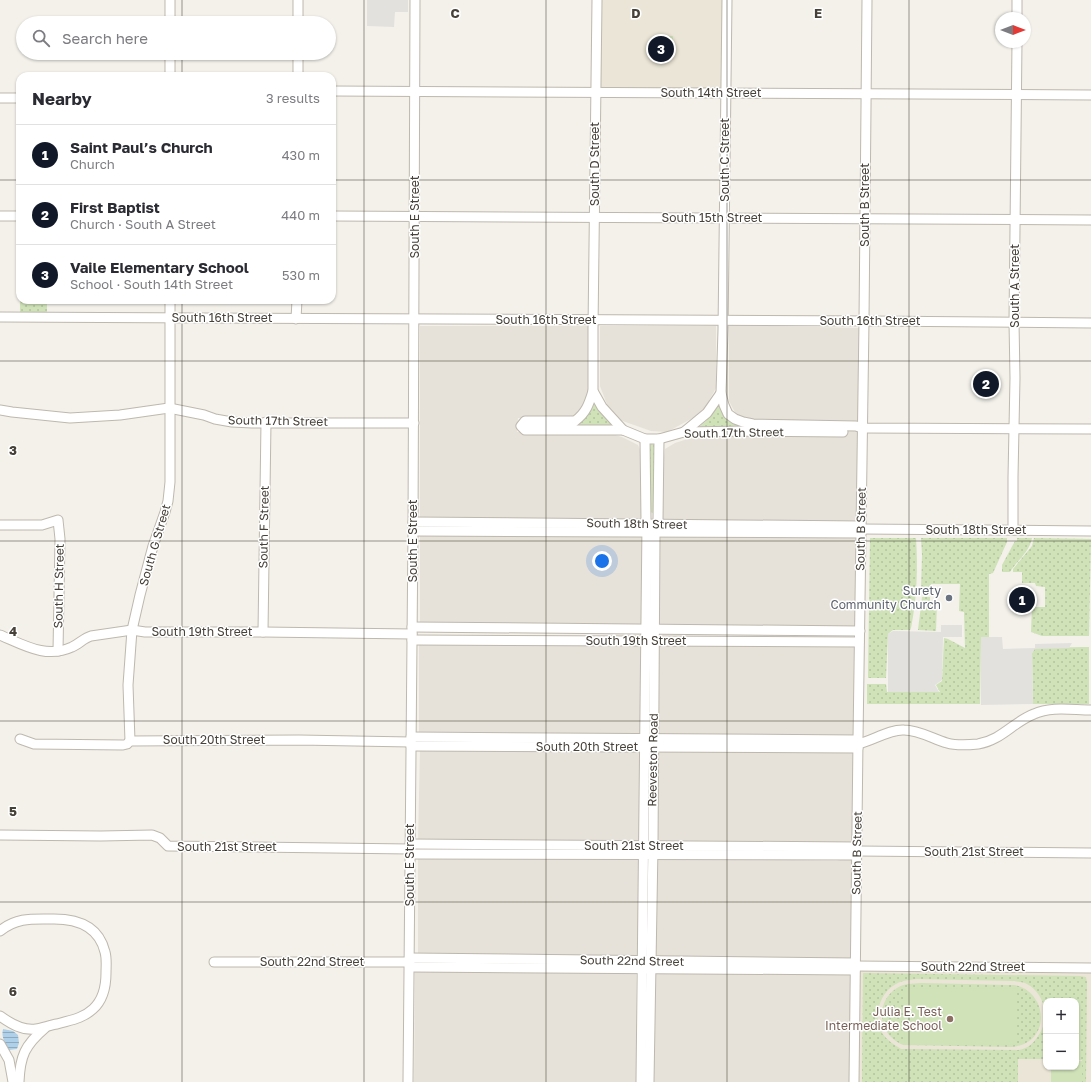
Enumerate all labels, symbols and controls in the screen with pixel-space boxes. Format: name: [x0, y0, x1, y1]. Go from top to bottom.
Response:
text: C: [450, 5, 460, 21]
text: D: [631, 5, 641, 21]
text: E: [814, 5, 822, 21]
north arrow: [995, 12, 1031, 48]
search box: [16, 16, 336, 60]
icon: search: [30, 27, 52, 49]
text: Search here: [62, 29, 148, 47]
pin: 3: [648, 34, 674, 64]
street label: South 14th Street: [660, 85, 762, 100]
text: Nearby: [32, 88, 92, 109]
text: 3 results: [266, 90, 320, 106]
street label: South C Street: [717, 118, 732, 202]
street label: South D Street: [587, 122, 602, 206]
text: Saint Paul’s Church: [70, 138, 213, 156]
text: 1: [42, 147, 48, 163]
text: 430 m: [282, 147, 320, 163]
text: Church: [70, 156, 115, 172]
street label: South B Street: [857, 163, 872, 247]
street label: South E Street: [407, 175, 422, 259]
text: First Baptist: [70, 198, 160, 216]
text: 2: [41, 207, 49, 223]
text: 440 m: [281, 207, 320, 223]
street label: South 15th Street: [662, 210, 763, 225]
text: Church · South A Street: [70, 216, 216, 232]
street label: South A Street: [1007, 244, 1022, 328]
text: Vaile Elementary School: [70, 258, 249, 276]
text: 3: [41, 267, 49, 283]
text: 530 m: [282, 267, 320, 283]
text: School · South 14th Street: [70, 276, 233, 292]
street label: South 16th Street: [171, 310, 273, 325]
street label: South 16th Street: [495, 312, 597, 327]
street label: South 16th Street: [819, 313, 921, 328]
pin: 2: [973, 369, 999, 399]
street label: South 17th Street: [228, 412, 328, 429]
street label: South 17th Street: [684, 424, 784, 441]
text: 3: [9, 442, 17, 458]
street label: South F Street: [255, 485, 272, 569]
street label: South B Street: [852, 487, 869, 571]
street label: South E Street: [405, 499, 420, 583]
street label: South G Street: [136, 502, 173, 587]
street label: South 18th Street: [586, 515, 688, 532]
street label: South 18th Street: [925, 522, 1027, 537]
street label: South H Street: [50, 543, 67, 629]
your location: [592, 551, 612, 571]
place label: Surety Community Church: [831, 583, 941, 612]
pin: 1: [1009, 585, 1035, 615]
marker: Surety Community Church: [944, 593, 954, 603]
text: 4: [9, 623, 17, 639]
street label: South 19th Street: [151, 624, 253, 639]
street label: South 19th Street: [585, 633, 687, 648]
street label: Reeveston Road: [644, 713, 661, 807]
street label: South 20th Street: [163, 732, 265, 747]
street label: South 20th Street: [536, 739, 638, 754]
text: 5: [9, 803, 17, 819]
street label: South B Street: [848, 811, 865, 895]
street label: South E Street: [402, 823, 417, 907]
street label: South 21st Street: [584, 838, 684, 853]
street label: South 21st Street: [177, 839, 277, 854]
street label: South 21st Street: [924, 844, 1024, 859]
street label: South 22nd Street: [580, 952, 685, 969]
street label: South 22nd Street: [260, 954, 364, 969]
street label: South 22nd Street: [921, 959, 1025, 974]
text: 6: [9, 983, 17, 999]
map controls: [1043, 998, 1079, 1070]
button: +: [1043, 998, 1079, 1034]
place label: Julia E. Test Intermediate School: [825, 1004, 942, 1033]
marker: Julia E. Test Intermediate School: [945, 1014, 955, 1024]
button: −: [1043, 1034, 1079, 1070]

